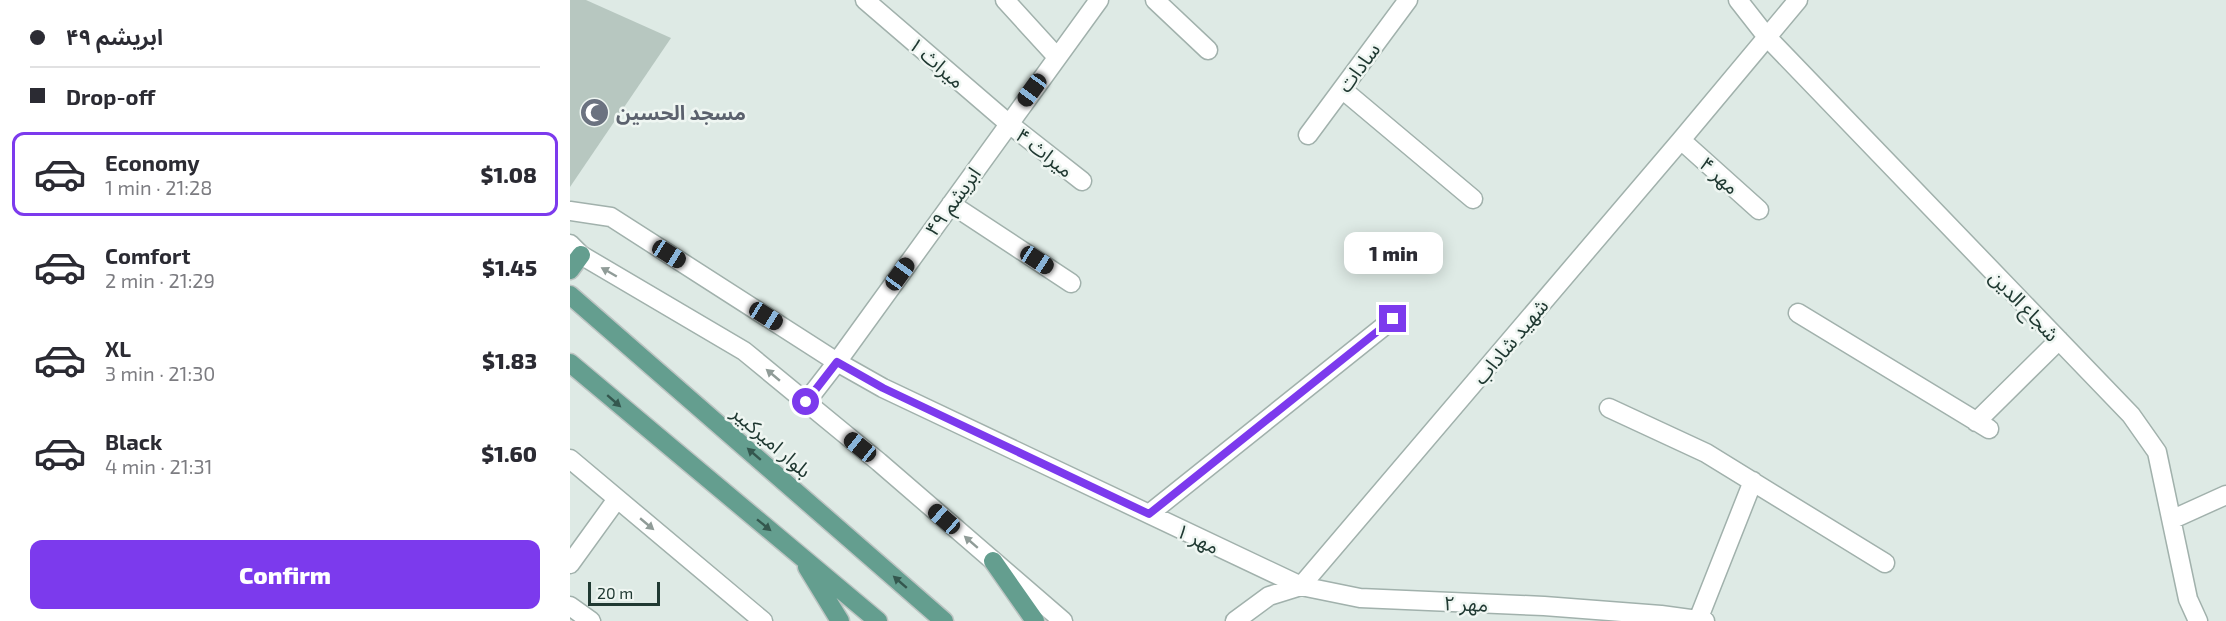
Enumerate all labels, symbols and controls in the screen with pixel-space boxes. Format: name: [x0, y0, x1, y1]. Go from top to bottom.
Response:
text: ابریشم ۴۹: [66, 23, 163, 49]
street label: میراث ۱: [904, 31, 970, 93]
street label: سادات: [1332, 38, 1384, 96]
car: [1014, 70, 1050, 110]
text: Drop-off: [66, 83, 155, 109]
mosque icon: مسجد الحسین: [579, 96, 611, 128]
place label: مسجد الحسین: [616, 100, 746, 125]
street label: میراث ۴: [1011, 122, 1078, 183]
icon: car: [33, 147, 87, 201]
text: Economy: [105, 149, 200, 175]
street label: مهر ۴: [1695, 151, 1745, 200]
text: $1.08: [480, 161, 537, 187]
street label: ابریشم ۴۹: [919, 162, 988, 242]
text: 1 min · 21:28: [105, 175, 212, 199]
callout: 1 min: [1344, 232, 1442, 274]
car: [649, 237, 689, 271]
icon: car: [33, 240, 87, 294]
text: 1 min: [1369, 241, 1418, 265]
text: Comfort: [105, 242, 190, 268]
car: [1017, 243, 1057, 277]
text: $1.45: [482, 254, 537, 280]
car: [882, 254, 918, 294]
street label: شجاع الدین: [1982, 264, 2065, 348]
one-way arrow: [601, 266, 617, 277]
text: 2 min · 21:29: [105, 268, 215, 292]
street label: شهید شاداب: [1467, 293, 1553, 389]
car: [746, 299, 786, 333]
route end: [1379, 305, 1406, 332]
icon: car: [33, 333, 87, 387]
text: XL: [105, 335, 131, 361]
text: $1.83: [482, 347, 537, 373]
text: 3 min · 21:30: [105, 361, 215, 385]
one-way arrow: [765, 369, 781, 382]
route start: [792, 388, 819, 415]
one-way arrow: [606, 394, 621, 407]
street label: بلوار امیرکبیر: [726, 399, 817, 483]
icon: car: [33, 426, 87, 480]
text: Black: [105, 428, 162, 454]
car: [840, 429, 880, 465]
text: $1.60: [481, 440, 537, 466]
one-way arrow: [746, 447, 761, 461]
text: 4 min · 21:31: [105, 454, 213, 478]
car: [925, 500, 963, 538]
one-way arrow: [639, 517, 654, 530]
street label: مهر ۱: [1172, 518, 1223, 559]
one-way arrow: [756, 519, 772, 532]
one-way arrow: [963, 535, 979, 548]
button: Confirm: [30, 540, 540, 609]
one-way arrow: [893, 576, 908, 589]
scale bar: [588, 579, 660, 606]
text: 20 m: [597, 583, 633, 602]
street label: مهر ۲: [1443, 590, 1489, 617]

